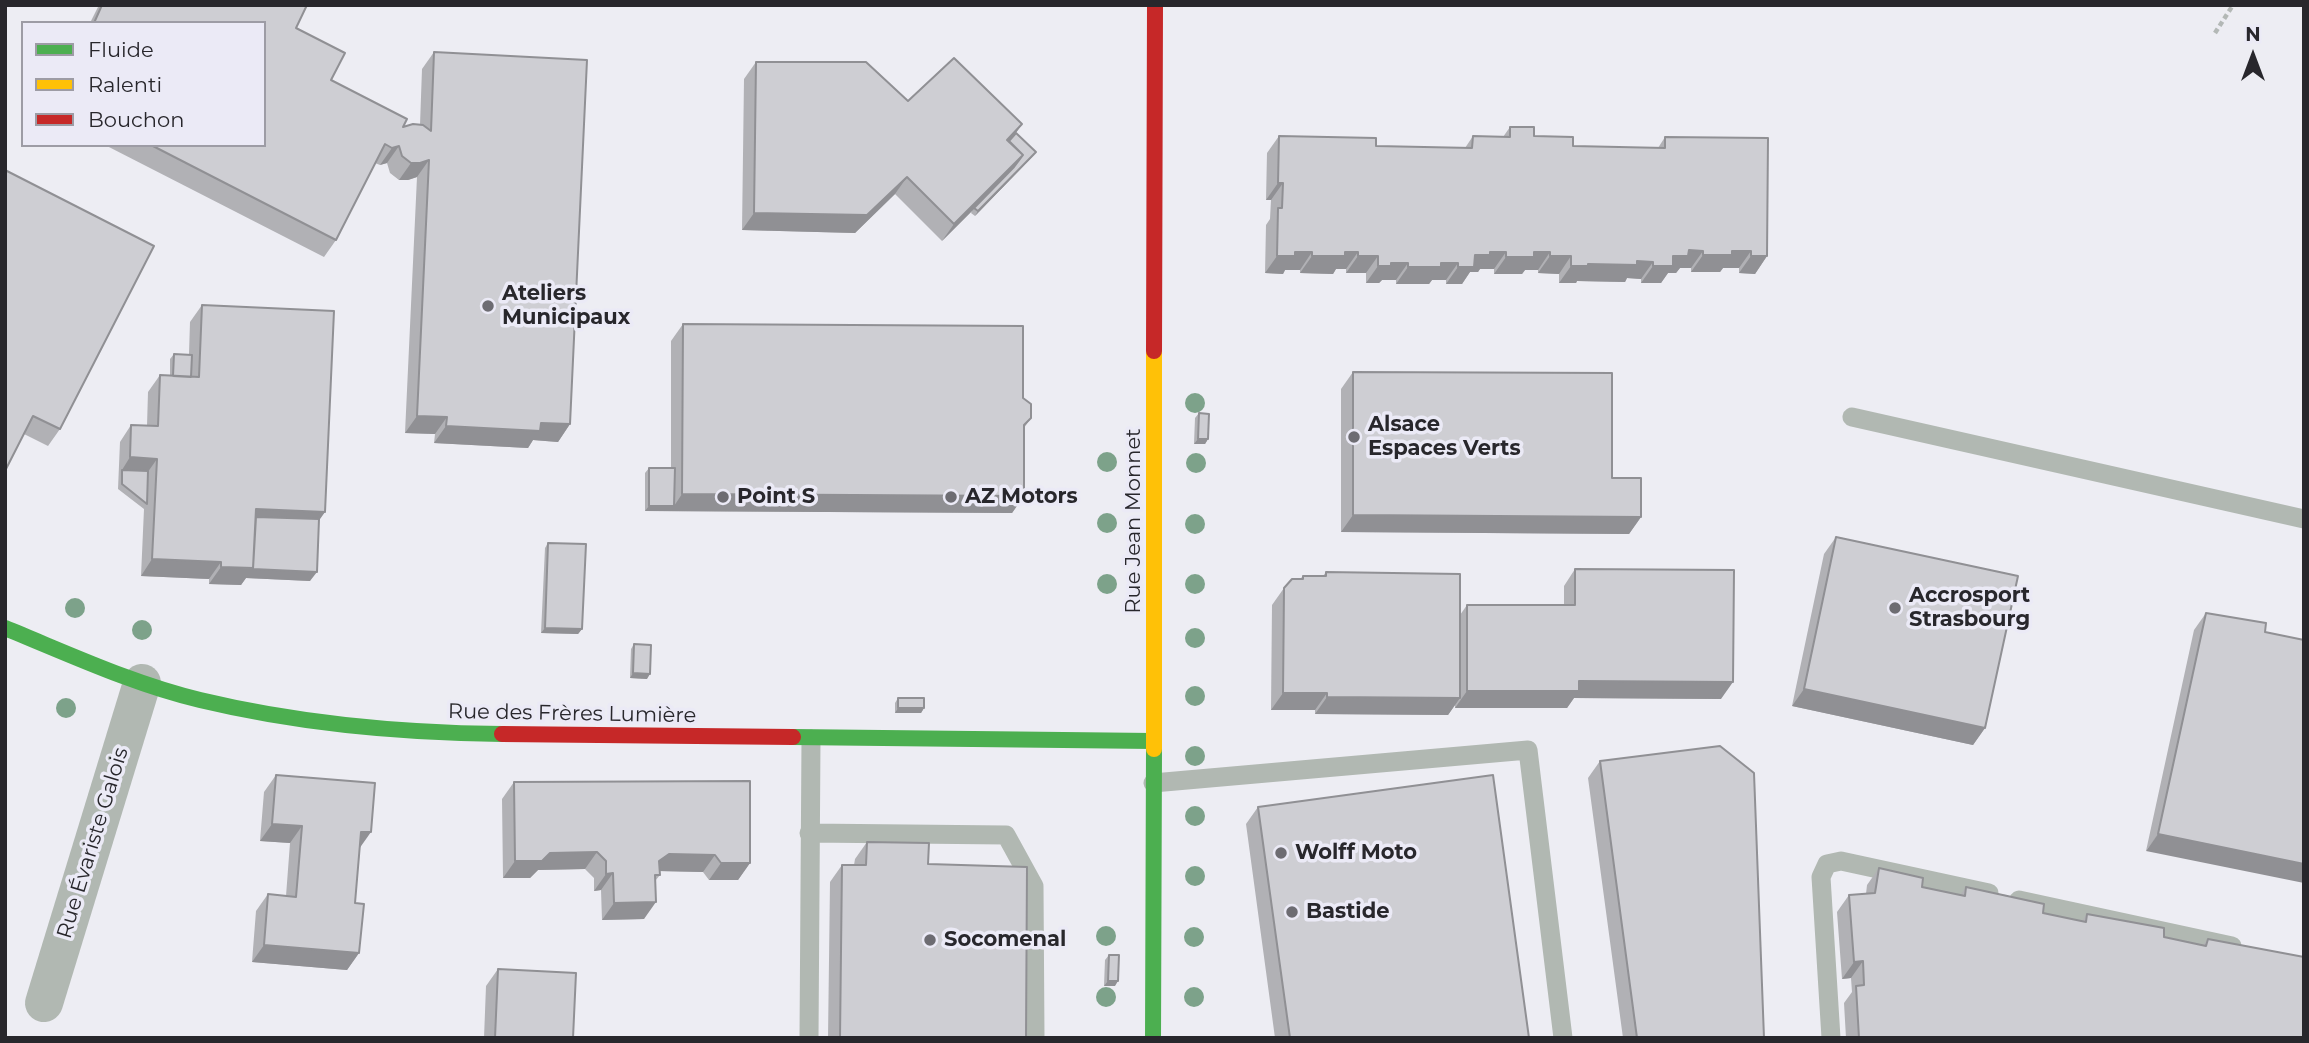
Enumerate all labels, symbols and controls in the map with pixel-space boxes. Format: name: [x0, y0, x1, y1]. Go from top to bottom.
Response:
legend: [21, 21, 266, 147]
north arrow: [2218, 21, 2288, 91]
text: N: [2245, 23, 2261, 46]
text: Fluide: [88, 37, 154, 62]
text: Ralenti: [88, 72, 162, 97]
text: Bouchon: [88, 107, 184, 132]
place label: Ateliers Municipaux: [502, 281, 630, 331]
marker: Ateliers Municipaux: [480, 298, 496, 314]
place label: Alsace Espaces Verts: [1368, 412, 1521, 462]
street label: Rue Jean Monnet: [1121, 428, 1147, 614]
marker: Alsace Espaces Verts: [1346, 429, 1362, 445]
place label: Point S: [737, 484, 815, 510]
place label: AZ Motors: [965, 484, 1078, 510]
marker: Point S: [715, 489, 731, 505]
marker: AZ Motors: [943, 489, 959, 505]
place label: Accrosport Strasbourg: [1909, 583, 2030, 633]
marker: Accrosport Strasbourg: [1887, 600, 1903, 616]
street label: Rue des Frères Lumière: [448, 699, 696, 729]
street label: Rue Évariste Galois: [52, 744, 134, 942]
place label: Wolff Moto: [1295, 840, 1417, 866]
marker: Wolff Moto: [1273, 845, 1289, 861]
place label: Bastide: [1306, 899, 1389, 925]
marker: Bastide: [1284, 904, 1300, 920]
place label: Socomenal: [944, 927, 1066, 953]
marker: Socomenal: [922, 932, 938, 948]

